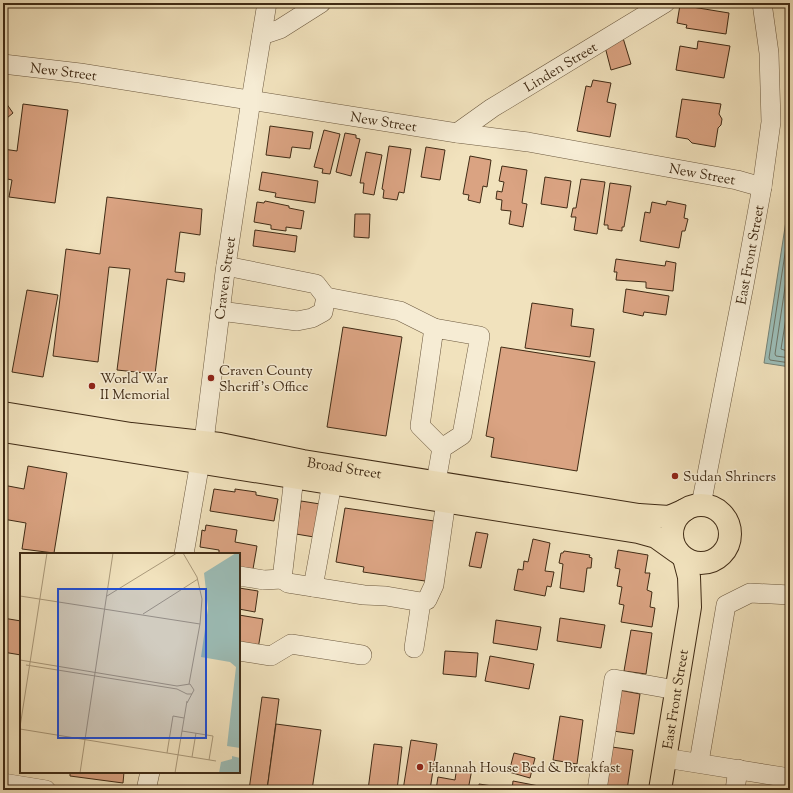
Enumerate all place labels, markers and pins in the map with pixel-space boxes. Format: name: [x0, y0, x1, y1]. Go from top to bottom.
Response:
place label: Craven County Sheriff's Office: [219, 362, 313, 398]
place label: World War II Memorial: [100, 370, 170, 406]
marker: Craven County Sheriff's Office: [206, 373, 216, 383]
marker: World War II Memorial: [87, 381, 97, 391]
place label: Sudan Shriners: [683, 468, 776, 488]
marker: Sudan Shriners: [670, 471, 680, 481]
place label: Hannah House Bed & Breakfast: [428, 759, 620, 779]
marker: Hannah House Bed & Breakfast: [415, 762, 425, 772]

